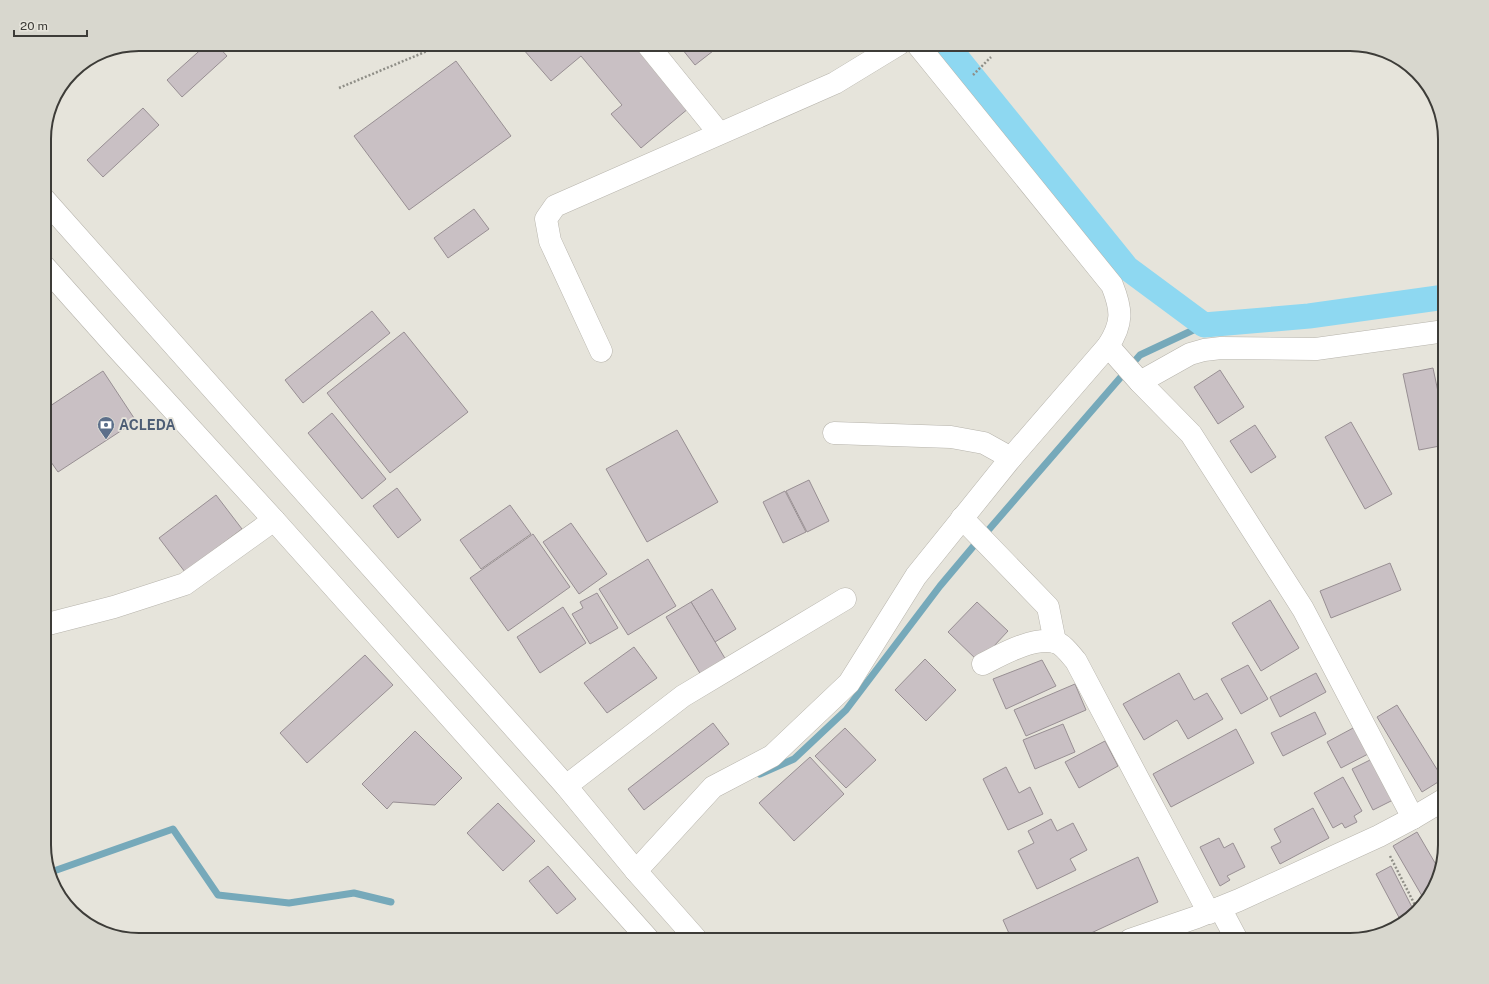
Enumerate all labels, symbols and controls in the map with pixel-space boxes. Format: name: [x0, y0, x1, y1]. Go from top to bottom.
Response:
scale bar: [14, 12, 87, 38]
text: 20 m: [20, 19, 48, 33]
bank icon: ACLEDA: [96, 415, 116, 440]
place label: ACLEDA: [119, 417, 176, 433]

